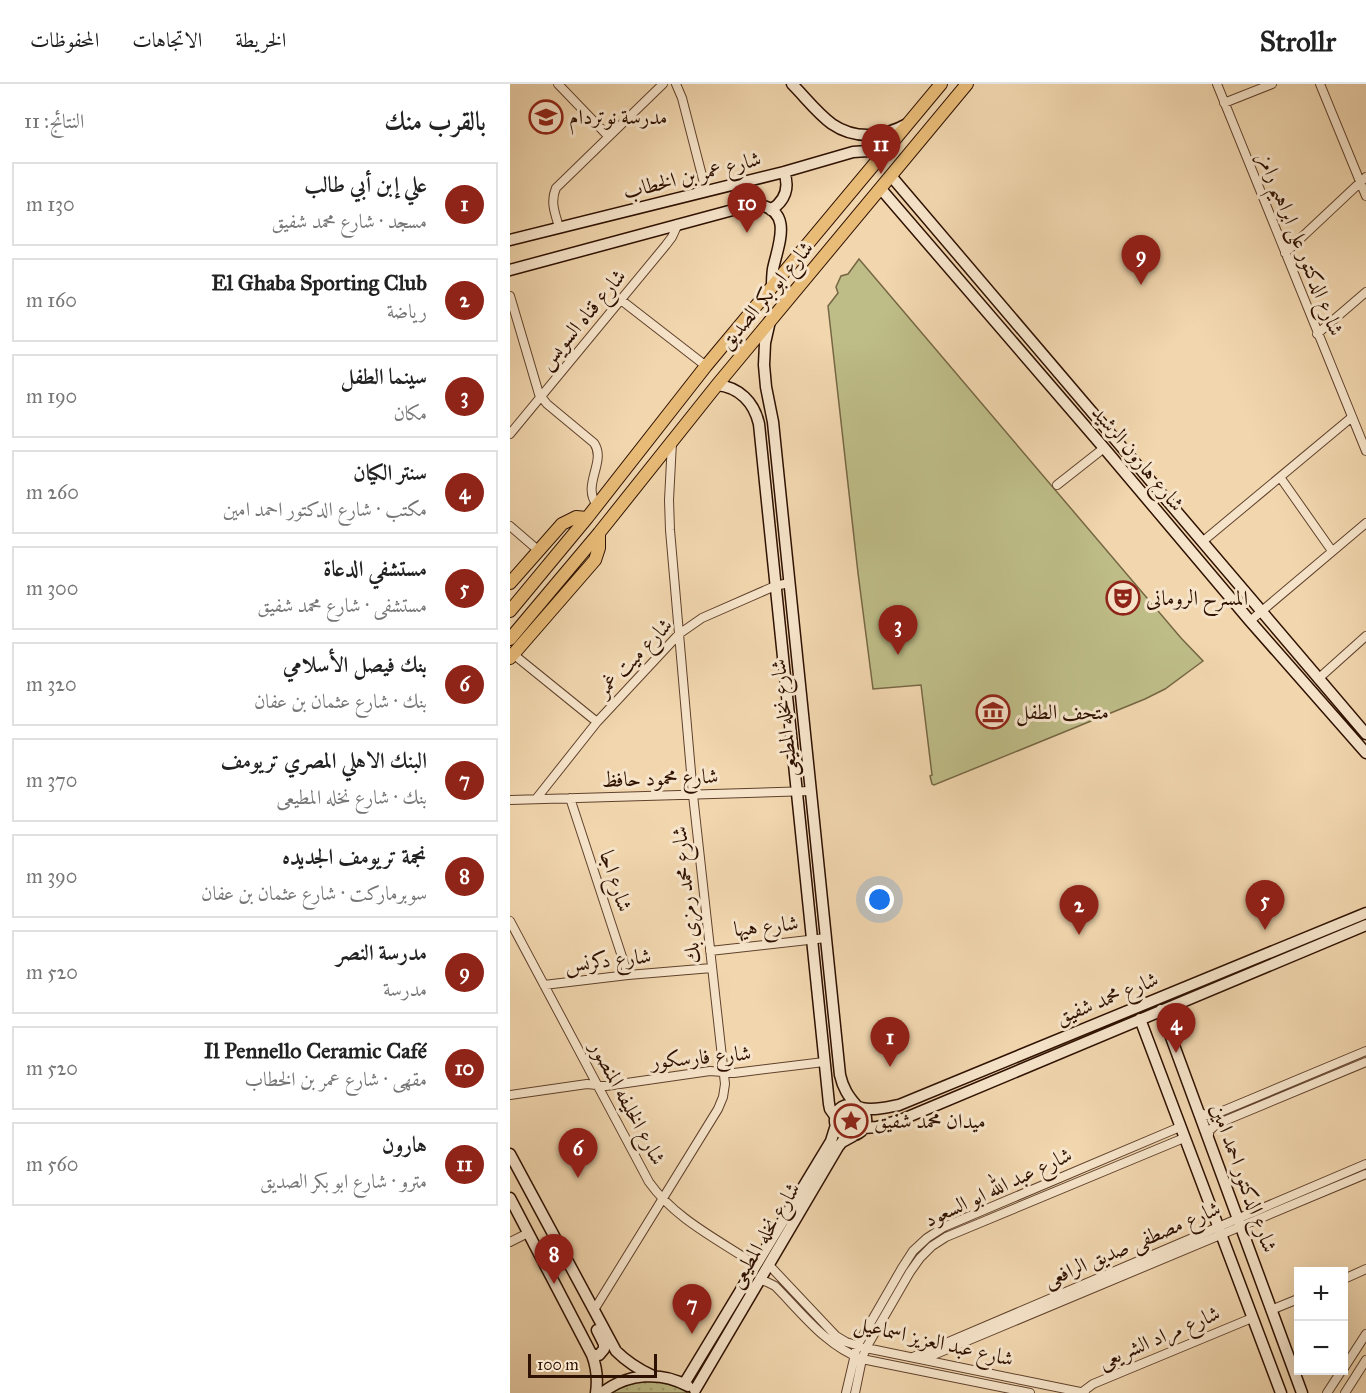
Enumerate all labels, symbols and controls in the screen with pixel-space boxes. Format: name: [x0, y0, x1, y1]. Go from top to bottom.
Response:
text: Strollr: [1260, 24, 1336, 59]
text: المحفوظات: [30, 27, 99, 53]
text: الاتجاهات: [132, 27, 202, 53]
text: الخريطة: [235, 27, 286, 53]
school or university icon: مدرسة نوتردام: [528, 99, 564, 135]
place label: مدرسة نوتردام: [569, 104, 667, 135]
text: بالقرب منك: [384, 105, 486, 137]
text: النتائج: 11: [24, 109, 84, 133]
pin: 11: [862, 124, 901, 174]
street label: شارع عمر بن الخطاب: [620, 145, 765, 210]
street label: شارع الدكتور على ابراهيم رامز: [1245, 149, 1350, 342]
text: علي إبن أبي طالب: [304, 171, 427, 198]
pin: 10: [728, 184, 766, 233]
text: 130 m: [26, 192, 75, 216]
text: 1: [461, 192, 468, 216]
text: مسجد · شارع محمد شفيق: [271, 209, 427, 233]
street label: شارع ابو بكر الصديق: [713, 235, 823, 358]
pin: 9: [1122, 236, 1160, 285]
street label: شارع قناه السويس: [532, 263, 635, 378]
text: El Ghaba Sporting Club: [211, 269, 427, 296]
text: 160 m: [26, 288, 77, 312]
text: 2: [460, 288, 469, 312]
text: رياضة: [387, 299, 427, 323]
text: سينما الطفل: [341, 363, 427, 390]
text: 190 m: [26, 384, 77, 408]
text: 3: [461, 384, 469, 408]
street label: شارع هارون الرشيد: [1082, 400, 1190, 520]
text: مكان: [393, 401, 427, 425]
text: سنتر الكيان: [353, 459, 427, 486]
text: 260 m: [26, 480, 79, 504]
text: 4: [459, 480, 470, 504]
text: مكتب · شارع الدكتور احمد امين: [223, 497, 427, 521]
text: مستشفي الدعاة: [323, 555, 427, 582]
text: 300 m: [26, 576, 78, 600]
text: 5: [460, 576, 469, 600]
theatre icon: المسرح الرومانى: [1105, 580, 1141, 616]
place label: المسرح الرومانى: [1146, 585, 1248, 617]
text: مستشفى · شارع محمد شفيق: [257, 593, 427, 617]
pin: 3: [878, 606, 918, 655]
street label: شارع ميت غمر: [589, 612, 681, 707]
text: بنك فيصل الأسلامي: [283, 651, 427, 678]
street label: شارع نخله المطيعى: [765, 657, 808, 778]
text: 320 m: [26, 672, 77, 696]
text: 6: [459, 672, 470, 696]
text: بنك · شارع عثمان بن عفان: [254, 689, 427, 713]
museum icon: متحف الطفل: [975, 694, 1011, 730]
place label: متحف الطفل: [1016, 699, 1109, 727]
text: البنك الاهلي المصري تريومف: [220, 747, 427, 774]
street label: شارع محمود حافظ: [601, 763, 719, 798]
text: 370 m: [26, 768, 77, 792]
text: 7: [459, 768, 470, 792]
text: بنك · شارع نخله المطيعى: [276, 785, 427, 809]
street label: شارع محمد رمزى بك: [666, 824, 711, 965]
text: نجمة تريومف الجديده: [282, 843, 427, 870]
street label: شارع اجا: [589, 847, 638, 917]
text: 390 m: [26, 864, 78, 888]
text: 8: [459, 864, 470, 888]
pin: 5: [1246, 880, 1284, 930]
text: سوبرماركت · شارع عثمان بن عفان: [201, 881, 427, 905]
your location: [865, 885, 894, 914]
pin: 2: [1060, 886, 1098, 935]
street label: شارع هيها: [732, 910, 800, 947]
text: مدرسة النصر: [336, 939, 427, 966]
street label: شارع دكرنس: [563, 943, 653, 982]
text: 520 m: [26, 960, 78, 984]
text: 9: [459, 960, 470, 984]
street label: شارع محمد شفيق: [1052, 966, 1164, 1035]
text: مدرسة: [383, 977, 427, 1001]
pin: 4: [1156, 1004, 1196, 1053]
pin: 1: [870, 1018, 910, 1067]
street label: شارع الخليفه المنصور: [579, 1035, 671, 1172]
text: Il Pennello Ceramic Café: [204, 1037, 427, 1064]
street label: شارع فارسكور: [648, 1040, 753, 1079]
text: 520 m: [26, 1056, 78, 1080]
text: 10: [455, 1056, 474, 1080]
text: مقهى · شارع عمر بن الخطاب: [245, 1067, 427, 1091]
street label: شارع الدكتور احمد امين: [1200, 1100, 1283, 1258]
place icon: ميدان محمد شفيق: [833, 1103, 869, 1139]
place label: ميدان محمد شفيق: [874, 1108, 986, 1134]
pin: 6: [558, 1128, 598, 1178]
text: هارون: [382, 1131, 427, 1158]
street label: شارع عبد الله ابو السعود: [918, 1138, 1078, 1237]
text: 560 m: [26, 1152, 78, 1176]
text: 11: [457, 1152, 472, 1176]
text: مترو · شارع ابو بكر الصديق: [260, 1169, 427, 1193]
street label: شارع نخله المطيعى: [722, 1177, 810, 1295]
street label: شارع مصطفى صديق الرافعى: [1040, 1195, 1226, 1298]
pin: 8: [534, 1234, 573, 1284]
map controls: [1294, 1267, 1348, 1375]
button: +: [1294, 1267, 1348, 1321]
pin: 7: [672, 1284, 711, 1334]
street label: شارع مراد الشريعى: [1094, 1300, 1226, 1379]
street label: شارع عبد العزيز اسماعيل: [851, 1310, 1016, 1377]
button: −: [1294, 1321, 1348, 1375]
scale bar: [528, 1351, 657, 1378]
text: 100 m: [537, 1355, 579, 1374]

